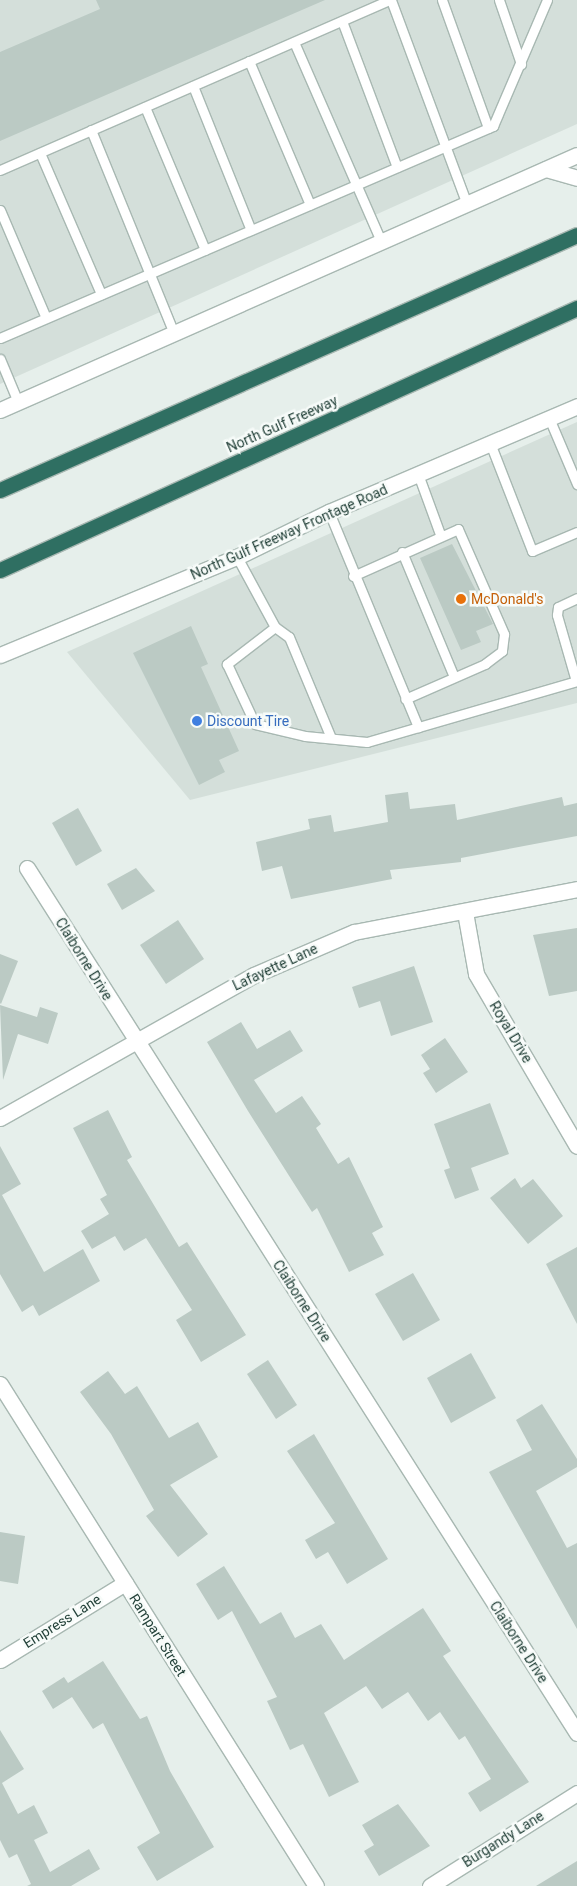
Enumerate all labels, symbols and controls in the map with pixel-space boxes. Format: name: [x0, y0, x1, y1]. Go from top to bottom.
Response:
street label: North Gulf Freeway: [224, 392, 340, 456]
street label: North Gulf Freeway Frontage Road: [188, 481, 390, 583]
place label: McDonald's: [471, 591, 543, 607]
marker: McDonald's: [455, 593, 467, 605]
place label: Discount Tire: [207, 713, 289, 729]
marker: Discount Tire: [191, 715, 203, 727]
street label: Claiborne Drive: [52, 915, 116, 1003]
street label: Lafayette Lane: [230, 940, 320, 994]
street label: Royal Drive: [486, 998, 536, 1066]
street label: Claiborne Drive: [269, 1257, 335, 1345]
street label: Empress Lane: [20, 1590, 104, 1652]
street label: Rampart Street: [126, 1591, 190, 1679]
street label: Claiborne Drive: [486, 1598, 552, 1686]
street label: Burgandy Lane: [459, 1807, 547, 1871]

